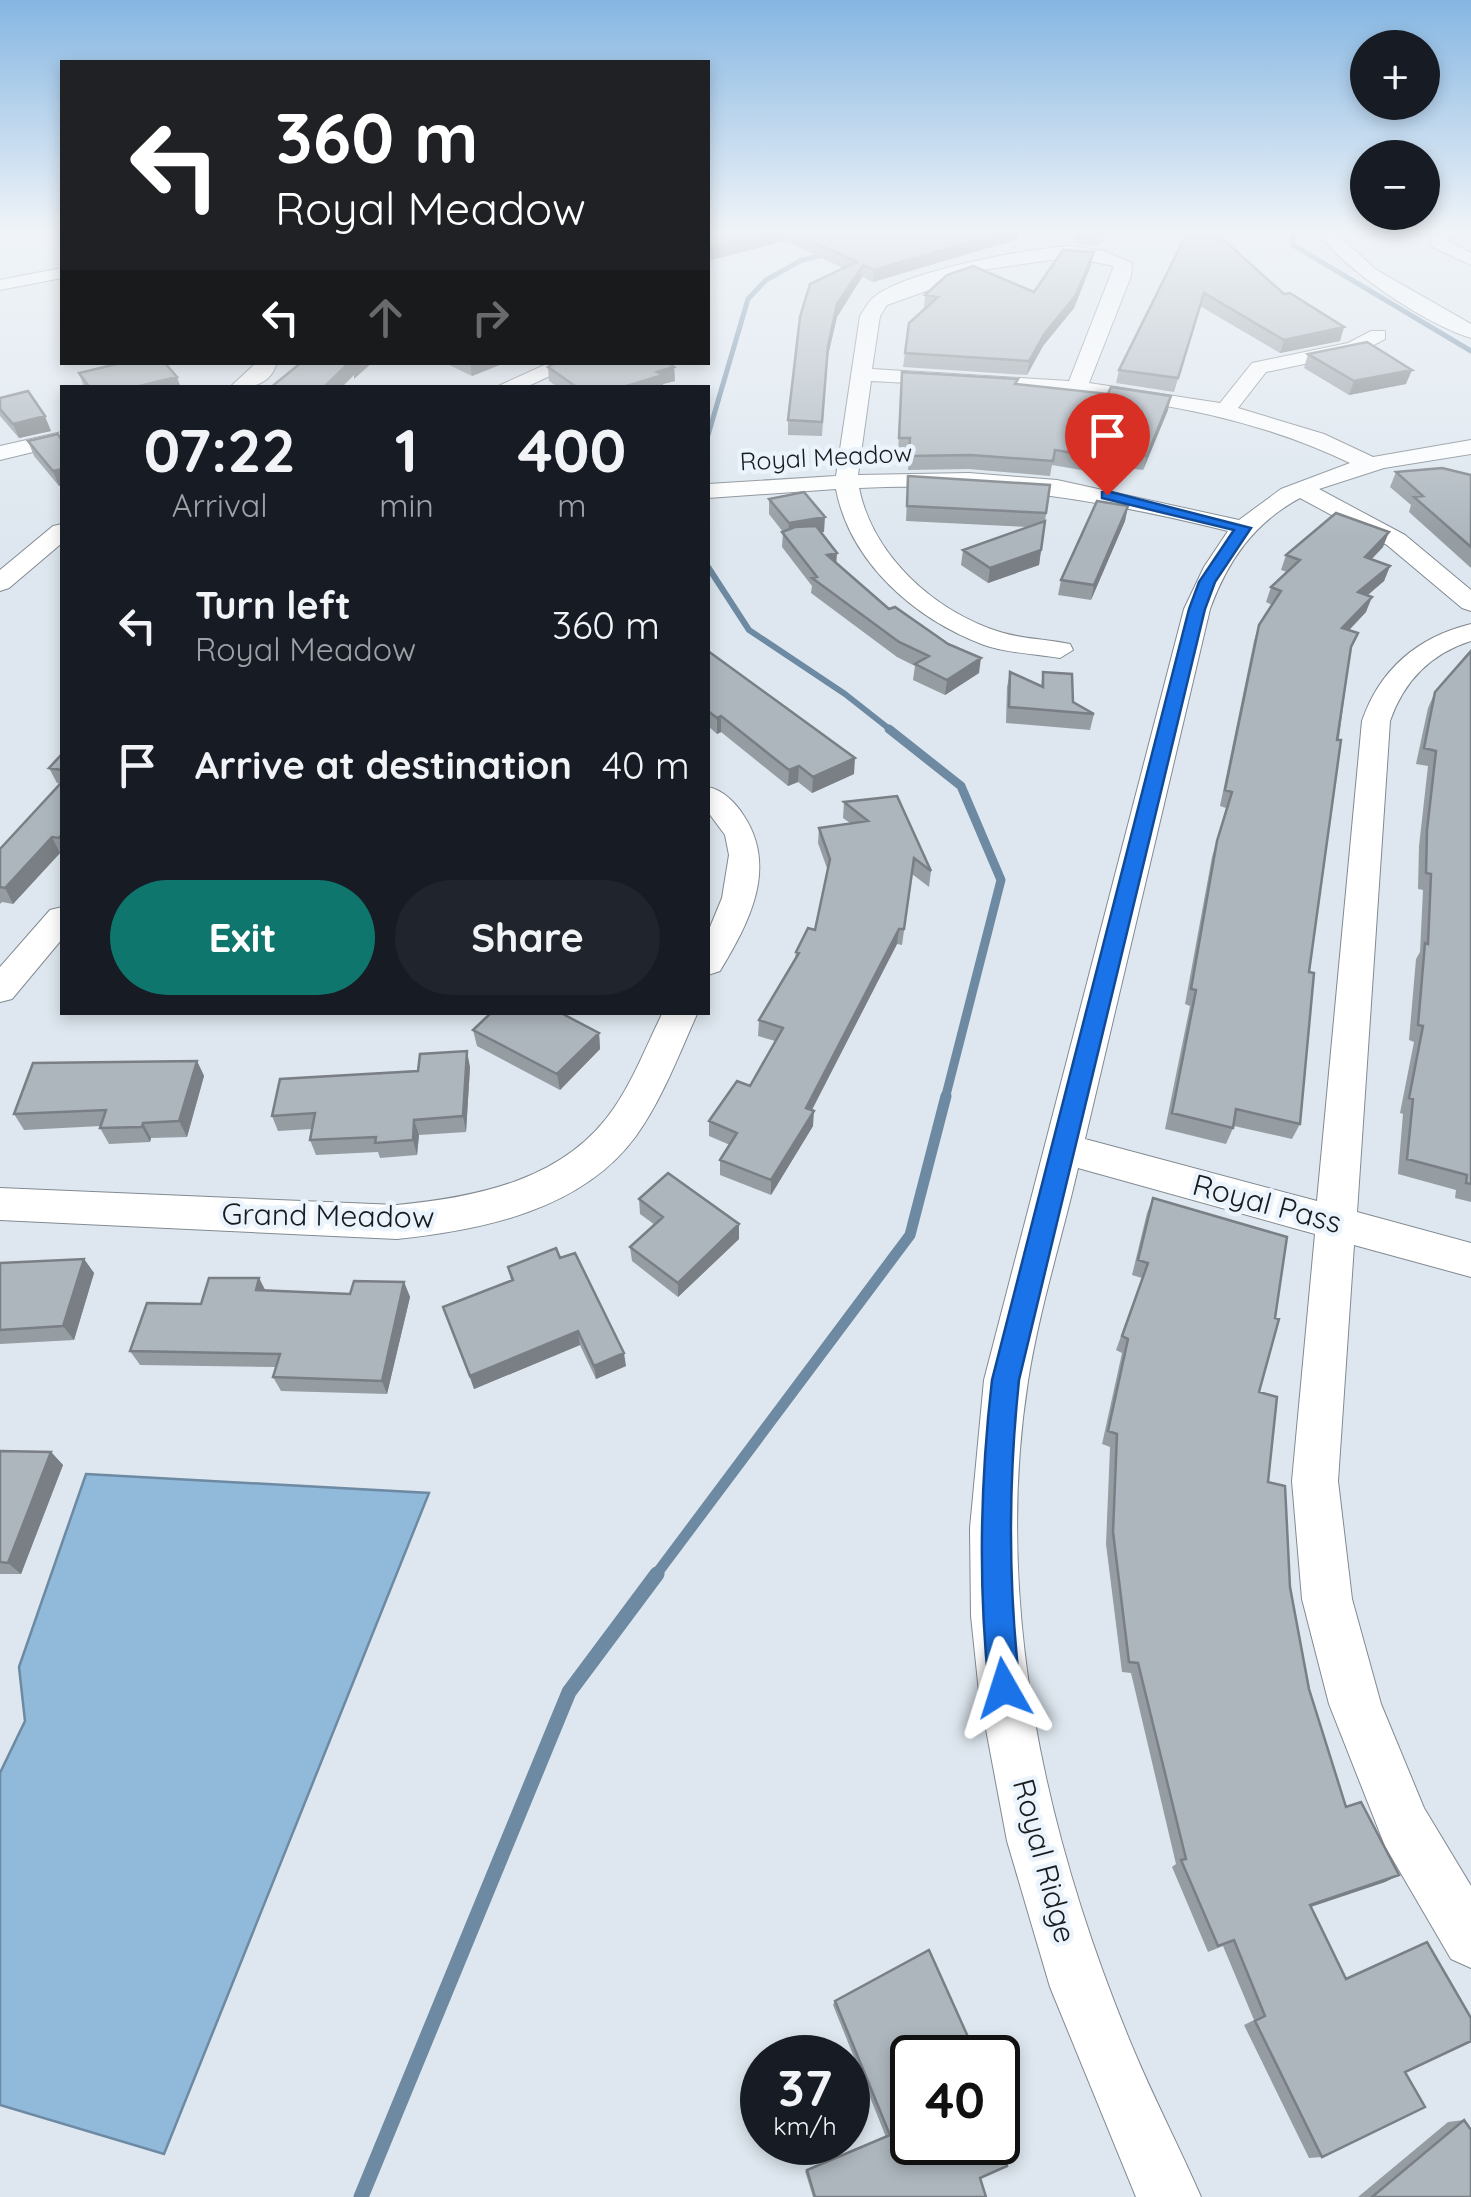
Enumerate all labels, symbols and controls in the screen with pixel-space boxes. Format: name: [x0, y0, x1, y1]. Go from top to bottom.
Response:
map controls: [1350, 30, 1440, 230]
button: +: [1350, 30, 1440, 120]
text: 360 m: [275, 93, 478, 181]
icon: left: [110, 100, 240, 230]
button: −: [1350, 140, 1440, 230]
text: Royal Meadow: [275, 180, 586, 236]
icon: left: [253, 290, 308, 345]
icon: ahead: [358, 290, 413, 345]
icon: right: [463, 290, 518, 345]
pin: [1065, 393, 1150, 496]
icon: arrive: [1080, 408, 1135, 463]
text: 07:22: [144, 412, 296, 487]
text: 1: [395, 412, 418, 487]
text: 400: [517, 412, 626, 487]
street label: Royal Meadow: [739, 437, 913, 477]
text: Arrival: [172, 485, 268, 525]
text: min: [379, 485, 434, 525]
text: m: [557, 485, 586, 525]
text: Turn left: [195, 581, 351, 629]
icon: left: [110, 598, 165, 653]
text: 360 m: [552, 601, 660, 649]
text: Royal Meadow: [195, 629, 416, 669]
icon: arrive: [110, 738, 165, 793]
text: Arrive at destination: [195, 741, 572, 789]
text: 40 m: [602, 741, 690, 789]
button: Exit: [110, 880, 375, 995]
button: Share: [395, 880, 660, 995]
street label: Royal Pass: [1189, 1165, 1346, 1241]
street label: Grand Meadow: [221, 1194, 435, 1236]
position arrow: [952, 1636, 1056, 1740]
street label: Royal Ridge: [1005, 1775, 1085, 1947]
speed limit sign: 40: [890, 2035, 1020, 2165]
text: 37: [778, 2056, 832, 2119]
text: km/h: [773, 2110, 837, 2141]

